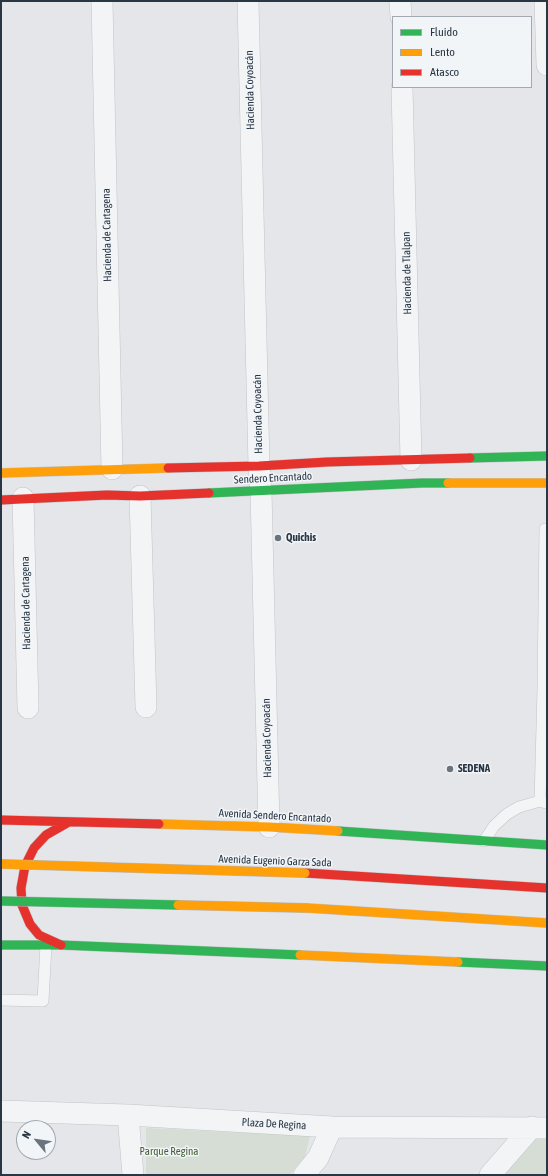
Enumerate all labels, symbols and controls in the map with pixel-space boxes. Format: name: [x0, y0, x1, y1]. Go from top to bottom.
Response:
legend: [392, 16, 532, 88]
text: Fluido: [430, 25, 458, 39]
text: Lento: [430, 45, 455, 59]
street label: Hacienda Coyoacán: [243, 50, 257, 130]
text: Atasco: [430, 65, 459, 79]
street label: Hacienda de Cartagena: [100, 188, 114, 282]
street label: Hacienda de Tlalpan: [400, 231, 414, 315]
street label: Hacienda Coyoacán: [251, 374, 265, 454]
street label: Sendero Encantado: [234, 469, 312, 487]
place label: Quichis: [286, 531, 316, 545]
marker: Quichis: [273, 533, 283, 543]
street label: Hacienda de Cartagena: [19, 556, 33, 650]
street label: Hacienda Coyoacán: [260, 698, 274, 778]
place label: SEDENA: [458, 762, 490, 776]
marker: SEDENA: [445, 764, 455, 774]
street label: Avenida Sendero Encantado: [218, 806, 332, 826]
street label: Avenida Eugenio Garza Sada: [218, 852, 332, 870]
street label: Plaza De Regina: [241, 1116, 307, 1132]
north arrow: [16, 1120, 56, 1160]
text: N: [20, 1129, 33, 1140]
park label: Parque Regina: [140, 1145, 198, 1159]

